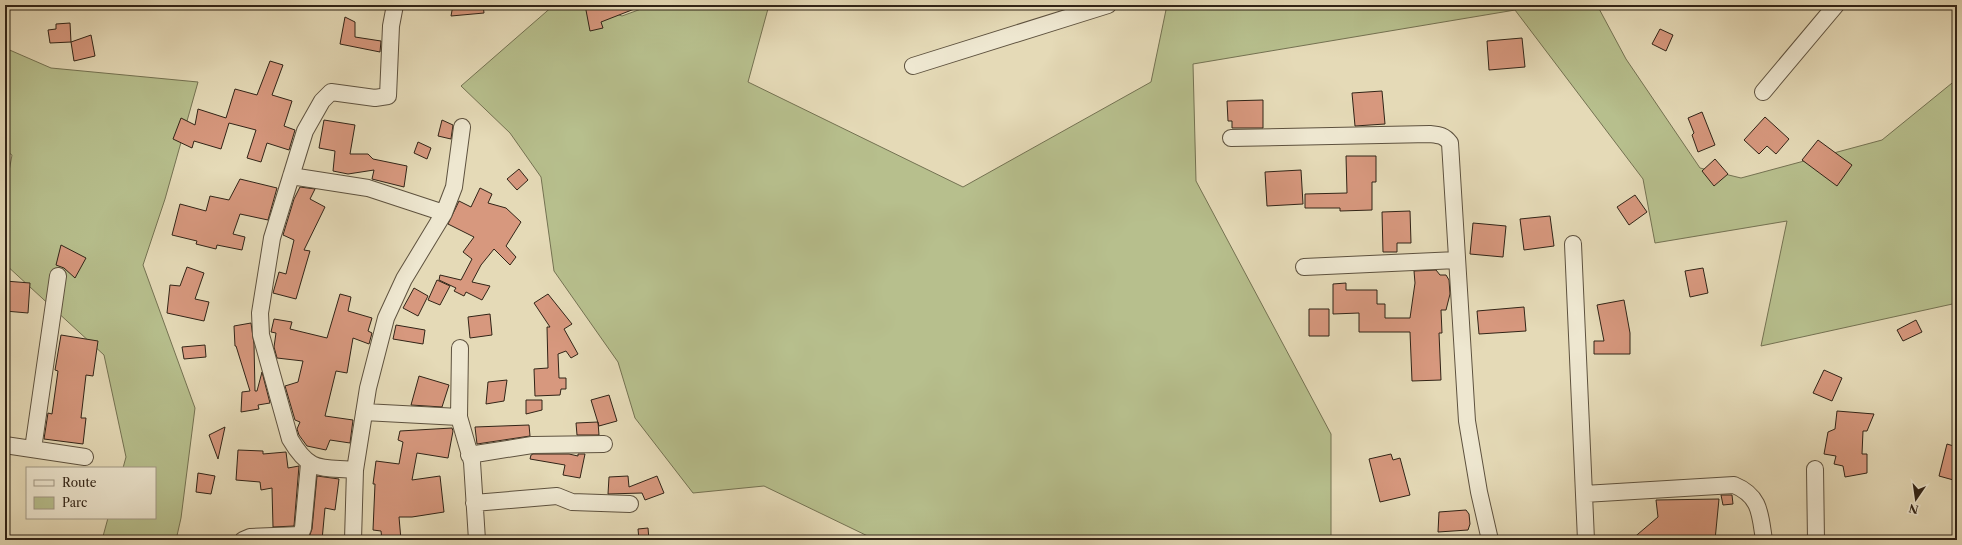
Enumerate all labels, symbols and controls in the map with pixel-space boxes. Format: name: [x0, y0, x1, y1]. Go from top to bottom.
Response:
legend: [26, 467, 156, 519]
text: Route: [62, 475, 97, 490]
north arrow: [1896, 479, 1936, 519]
text: Parc: [62, 495, 87, 510]
text: N: [1907, 501, 1920, 517]

